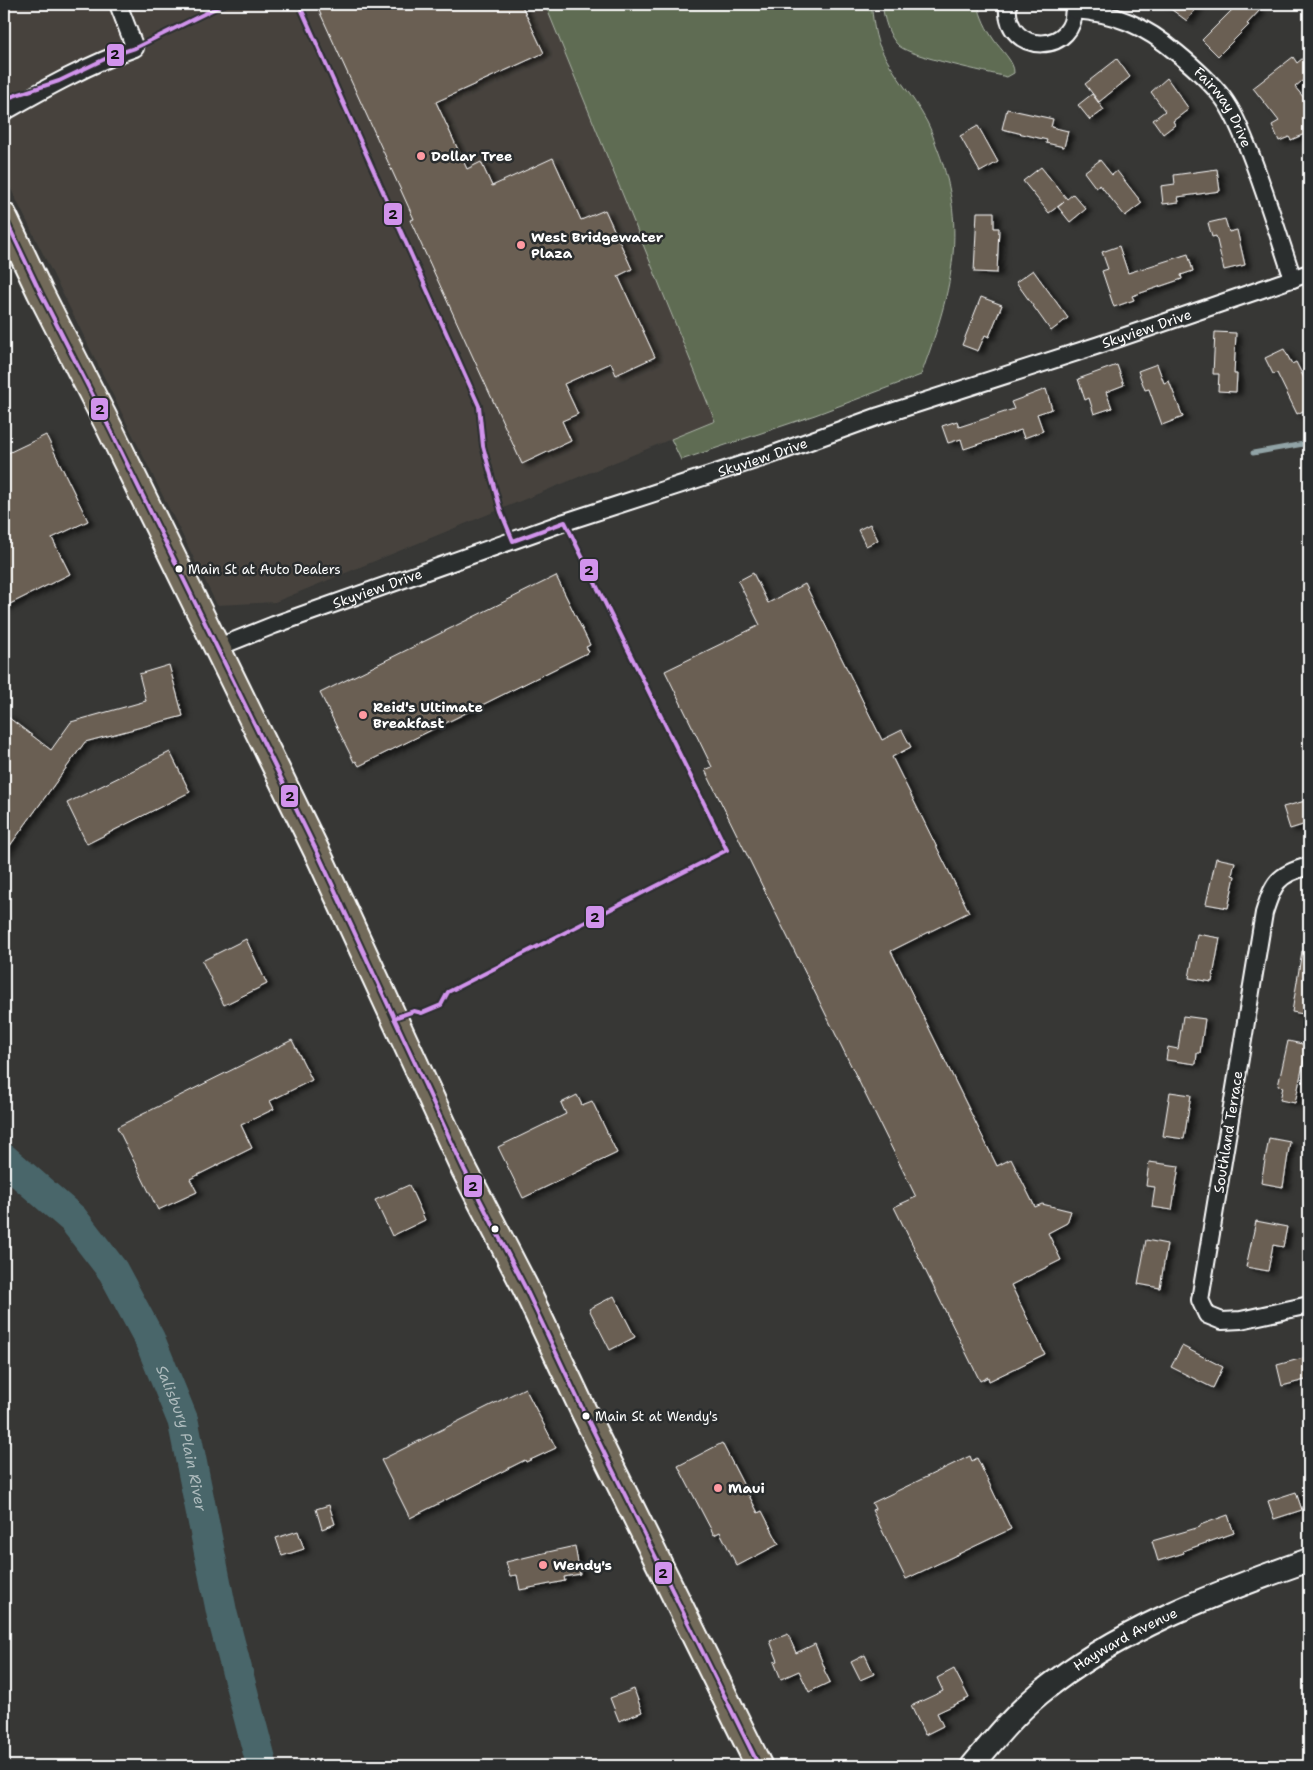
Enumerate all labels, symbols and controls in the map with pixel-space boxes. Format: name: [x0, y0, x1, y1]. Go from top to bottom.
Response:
line badge: 2: [106, 43, 125, 67]
text: 2: [110, 45, 120, 63]
street label: Fairway Drive: [1190, 63, 1256, 150]
place label: Dollar Tree: [431, 147, 512, 165]
marker: Dollar Tree: [415, 150, 427, 162]
line badge: 2: [383, 202, 403, 226]
text: 2: [388, 205, 398, 223]
place label: West Bridgewater Plaza: [531, 228, 664, 262]
marker: West Bridgewater Plaza: [515, 239, 527, 251]
street label: Skyview Drive: [1099, 305, 1194, 352]
line badge: 2: [90, 397, 109, 421]
text: 2: [95, 400, 105, 418]
street label: Skyview Drive: [715, 434, 810, 481]
line badge: 2: [579, 558, 599, 582]
place label: Main St at Auto Dealers: [188, 561, 341, 578]
text: 2: [584, 561, 594, 579]
marker: Main St at Auto Dealers: [174, 564, 184, 574]
street label: Skyview Drive: [330, 564, 425, 613]
place label: Reid's Ultimate Breakfast: [373, 698, 483, 732]
marker: Reid's Ultimate Breakfast: [357, 709, 369, 721]
line badge: 2: [280, 784, 299, 808]
text: 2: [285, 787, 295, 805]
line badge: 2: [585, 905, 605, 929]
text: 2: [590, 908, 600, 926]
street label: Southland Terrace: [1209, 1070, 1247, 1194]
line badge: 2: [463, 1174, 483, 1198]
text: 2: [468, 1177, 478, 1195]
unlabelled marker: [490, 1224, 500, 1234]
water label: Salisbury Plain River: [151, 1362, 211, 1514]
place label: Main St at Wendy's: [595, 1408, 718, 1425]
marker: Main St at Wendy's: [581, 1411, 591, 1421]
place label: Maui: [728, 1479, 765, 1497]
marker: Maui: [712, 1482, 724, 1494]
place label: Wendy's: [553, 1556, 612, 1574]
marker: Wendy's: [537, 1559, 549, 1571]
line badge: 2: [654, 1561, 673, 1585]
text: 2: [658, 1564, 668, 1582]
street label: Hayward Avenue: [1070, 1603, 1180, 1675]

